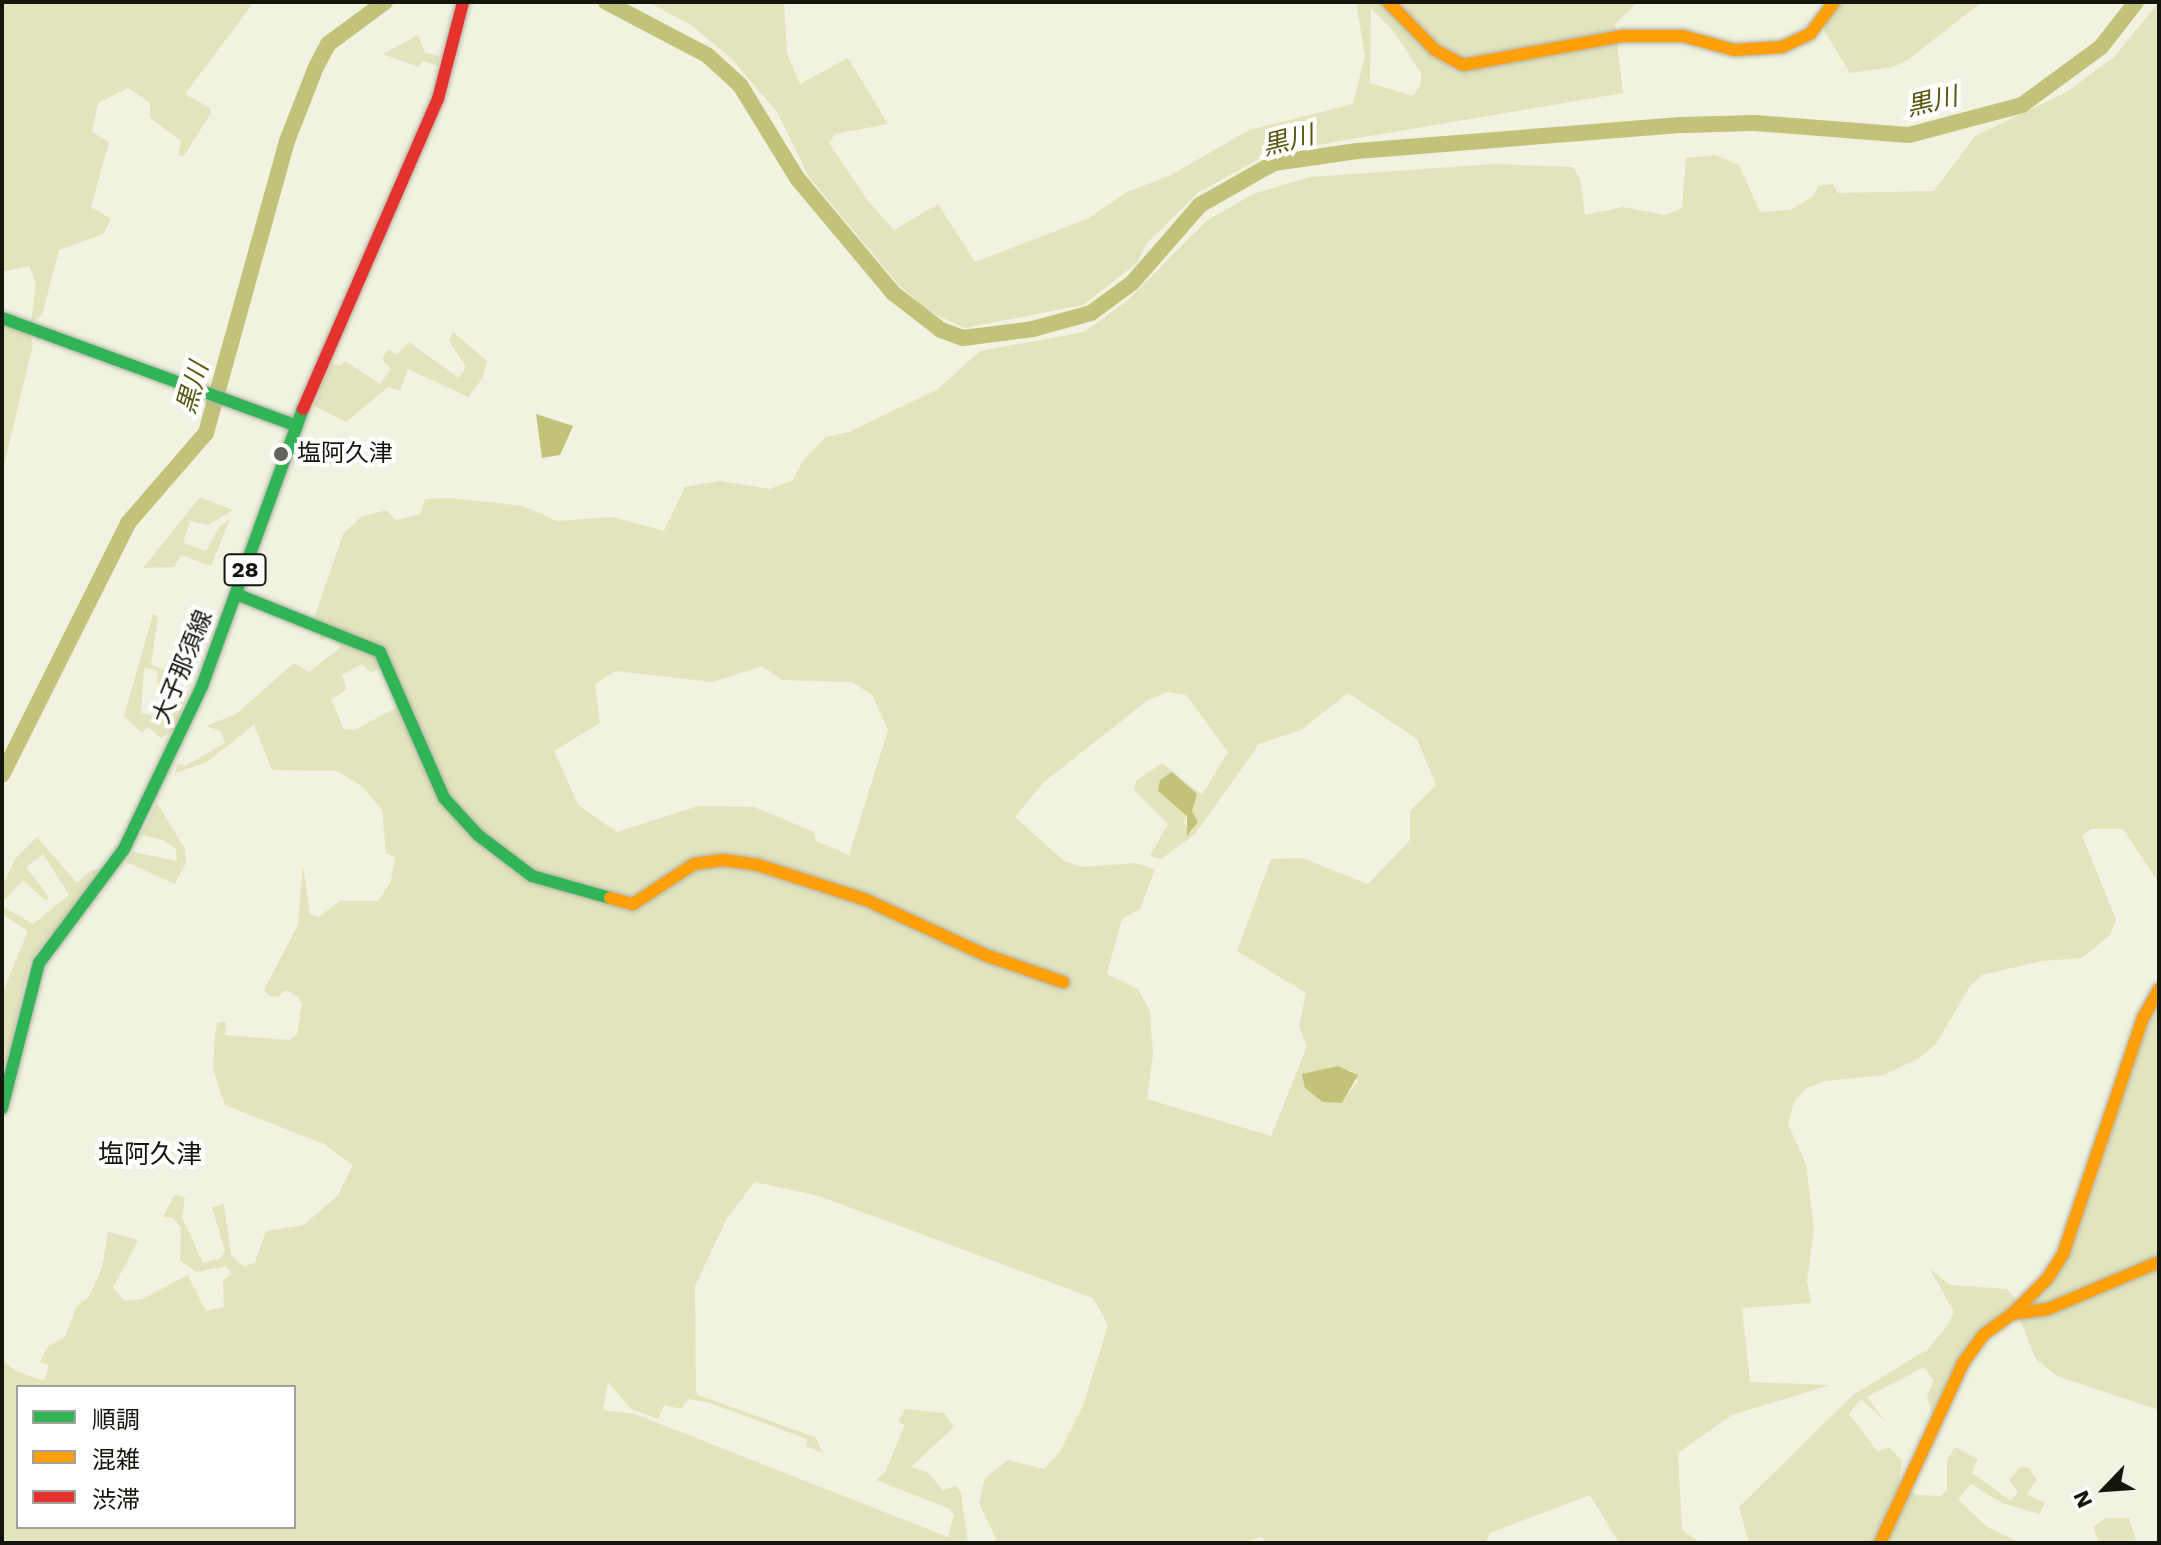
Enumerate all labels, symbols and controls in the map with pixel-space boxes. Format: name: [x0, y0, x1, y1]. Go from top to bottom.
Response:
water label: 黒川: [1903, 81, 1961, 123]
water label: 黒川: [1259, 120, 1317, 162]
water label: 黒川: [171, 359, 215, 417]
place label: 塩阿久津: [297, 440, 393, 468]
marker: 塩阿久津: [272, 445, 290, 463]
road number: 28: [223, 552, 267, 588]
street label: 大子那須線: [147, 606, 219, 728]
district label: 塩阿久津: [98, 1139, 202, 1171]
legend: [16, 1385, 296, 1529]
text: 順調: [92, 1406, 140, 1434]
text: 混雑: [92, 1446, 140, 1474]
north arrow: [2065, 1449, 2145, 1529]
text: 渋滞: [92, 1486, 140, 1514]
text: N: [2068, 1487, 2098, 1512]

